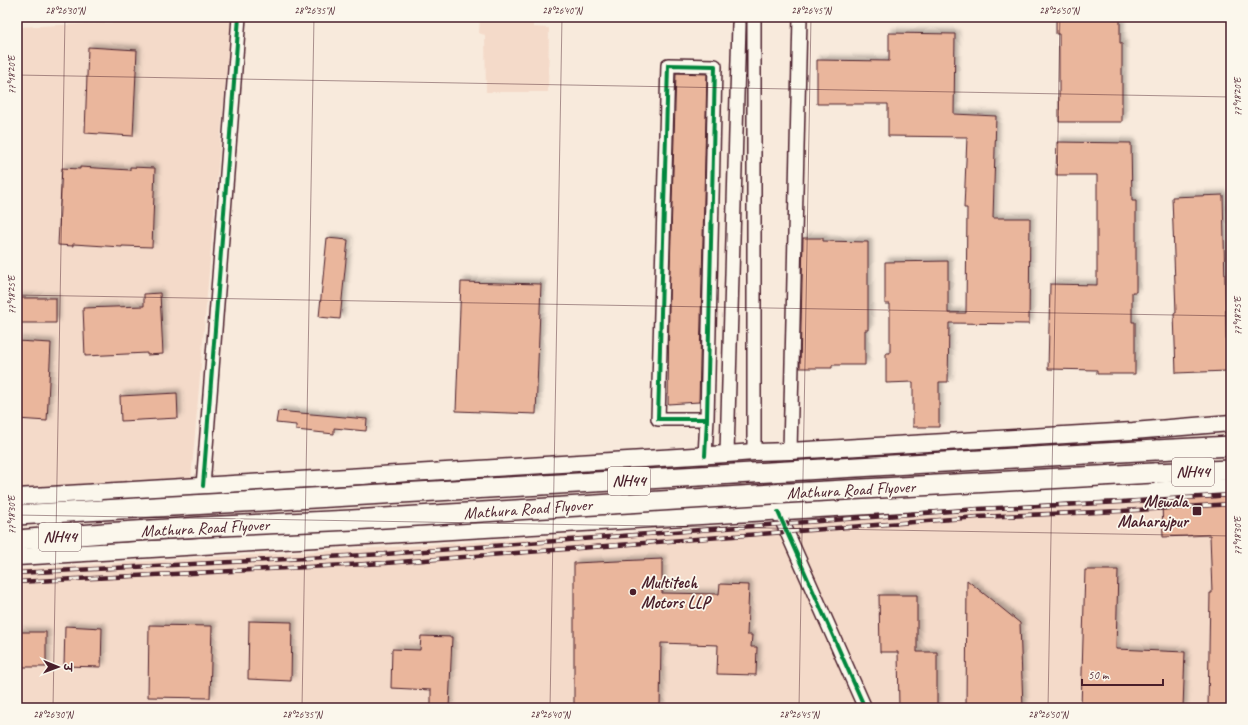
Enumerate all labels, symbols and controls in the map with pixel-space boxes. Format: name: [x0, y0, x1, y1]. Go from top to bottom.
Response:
text: 28°26'30"N: [45, 4, 87, 17]
text: 28°26'35"N: [294, 4, 336, 17]
text: 28°26'40"N: [542, 4, 584, 17]
text: 28°26'45"N: [791, 4, 833, 17]
text: 28°26'50"N: [1039, 4, 1081, 17]
text: 77°18'20"E: [5, 54, 18, 94]
text: 77°18'20"E: [1231, 76, 1244, 116]
text: 77°18'25"E: [5, 274, 18, 314]
text: 77°18'25"E: [1231, 295, 1244, 335]
road number: NH44: [1172, 458, 1214, 486]
road number: NH44: [608, 467, 650, 495]
street label: Mathura Road Flyover: [786, 476, 918, 504]
place label: Mewala Maharajpur: [1117, 491, 1190, 532]
text: 77°18'30"E: [5, 494, 18, 534]
street label: Mathura Road Flyover: [463, 494, 595, 524]
marker: Mewala Maharajpur: [1191, 505, 1203, 517]
street label: Mathura Road Flyover: [140, 514, 272, 542]
text: 77°18'30"E: [1231, 515, 1244, 555]
road number: NH44: [39, 523, 81, 551]
place label: Multitech Motors LLP: [641, 572, 712, 613]
marker: Multitech Motors LLP: [628, 587, 638, 597]
north arrow: [38, 647, 78, 687]
scale bar: [1082, 661, 1163, 687]
text: उ: [61, 662, 75, 673]
text: 50 m: [1088, 667, 1110, 683]
text: 28°26'30"N: [33, 708, 75, 721]
text: 28°26'35"N: [282, 708, 324, 721]
text: 28°26'40"N: [530, 708, 572, 721]
text: 28°26'45"N: [779, 708, 821, 721]
text: 28°26'50"N: [1028, 708, 1070, 721]

